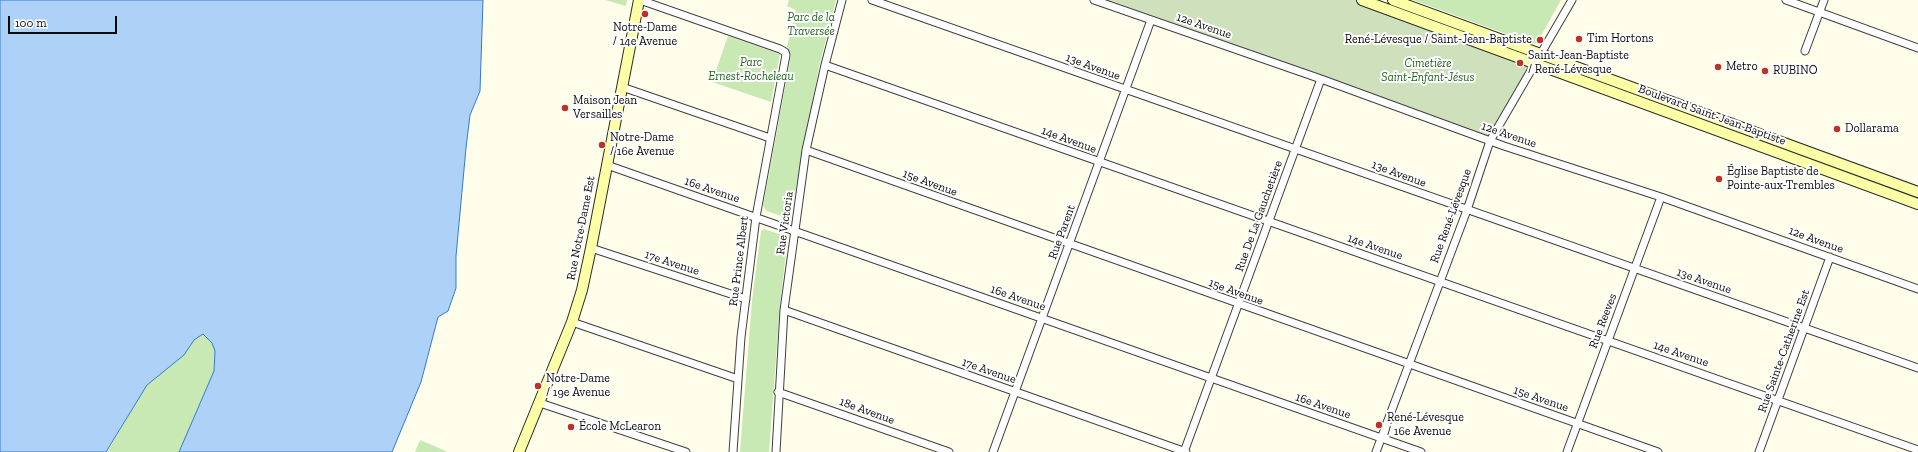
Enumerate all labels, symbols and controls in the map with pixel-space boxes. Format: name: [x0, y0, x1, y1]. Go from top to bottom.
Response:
scale bar: [10, 8, 119, 34]
marker: Notre-Dame / 14e Avenue: [640, 9, 650, 19]
street label: 12e Avenue: [1175, 10, 1233, 42]
park label: Parc de la Traversée: [787, 11, 835, 39]
text: 100 m: [15, 16, 47, 30]
place label: Notre-Dame / 14e Avenue: [613, 21, 677, 49]
place label: Tim Hortons: [1587, 32, 1654, 46]
place label: René-Lévesque / Saint-Jean-Baptiste: [1345, 33, 1532, 47]
marker: Tim Hortons: [1574, 34, 1584, 44]
marker: René-Lévesque / Saint-Jean-Baptiste: [1535, 35, 1545, 45]
place label: Saint-Jean-Baptiste / René-Lévesque: [1528, 49, 1629, 77]
street label: 13e Avenue: [1064, 51, 1122, 83]
park label: Parc Ernest-Rocheleau: [708, 56, 794, 84]
park label: Cimetière Saint-Enfant-Jésus: [1381, 57, 1475, 85]
marker: Saint-Jean-Baptiste / René-Lévesque: [1515, 58, 1525, 68]
place label: Metro: [1726, 60, 1758, 74]
marker: Metro: [1713, 62, 1723, 72]
place label: RUBINO: [1773, 64, 1817, 78]
marker: RUBINO: [1760, 66, 1770, 76]
street label: Boulevard Saint-Jean-Baptiste: [1636, 82, 1788, 148]
place label: Maison Jean Versailles: [573, 94, 637, 122]
marker: Maison Jean Versailles: [560, 103, 570, 113]
street label: 12e Avenue: [1480, 119, 1538, 151]
place label: Dollarama: [1845, 122, 1899, 136]
street label: 14e Avenue: [1040, 123, 1098, 157]
marker: Dollarama: [1832, 124, 1842, 134]
place label: Notre-Dame / 16e Avenue: [610, 131, 674, 159]
marker: Notre-Dame / 16e Avenue: [597, 140, 607, 150]
street label: Rue De La Gauchetière: [1232, 158, 1286, 274]
street label: 13e Avenue: [1370, 158, 1428, 190]
place label: Église Baptiste de Pointe-aux-Trembles: [1727, 165, 1835, 193]
street label: 15e Avenue: [901, 166, 959, 200]
street label: Rue René-Lévesque: [1427, 167, 1475, 265]
street label: 16e Avenue: [683, 174, 741, 206]
marker: Église Baptiste de Pointe-aux-Trembles: [1714, 174, 1724, 184]
street label: Rue Notre-Dame Est: [564, 175, 598, 281]
street label: Rue Victoria: [773, 190, 797, 256]
street label: Rue Parent: [1045, 203, 1079, 261]
street label: Rue Prince Albert: [726, 215, 752, 307]
street label: 12e Avenue: [1787, 223, 1845, 257]
street label: 14e Avenue: [1345, 231, 1405, 263]
street label: 17e Avenue: [643, 247, 701, 279]
street label: 13e Avenue: [1675, 265, 1733, 297]
street label: 15e Avenue: [1207, 275, 1265, 309]
street label: 16e Avenue: [989, 282, 1047, 314]
street label: Rue Sainte-Catherine Est: [1755, 287, 1813, 415]
street label: Rue Reeves: [1586, 292, 1620, 350]
street label: 14e Avenue: [1651, 338, 1711, 370]
street label: 17e Avenue: [960, 355, 1018, 387]
place label: Notre-Dame / 19e Avenue: [546, 372, 610, 400]
marker: Notre-Dame / 19e Avenue: [533, 381, 543, 391]
street label: 15e Avenue: [1512, 383, 1570, 415]
street label: 16e Avenue: [1294, 390, 1352, 422]
street label: 18e Avenue: [838, 394, 896, 428]
place label: René-Lévesque / 16e Avenue: [1387, 411, 1464, 439]
place label: École McLearon: [579, 420, 661, 434]
marker: René-Lévesque / 16e Avenue: [1374, 420, 1384, 430]
marker: École McLearon: [566, 422, 576, 432]

